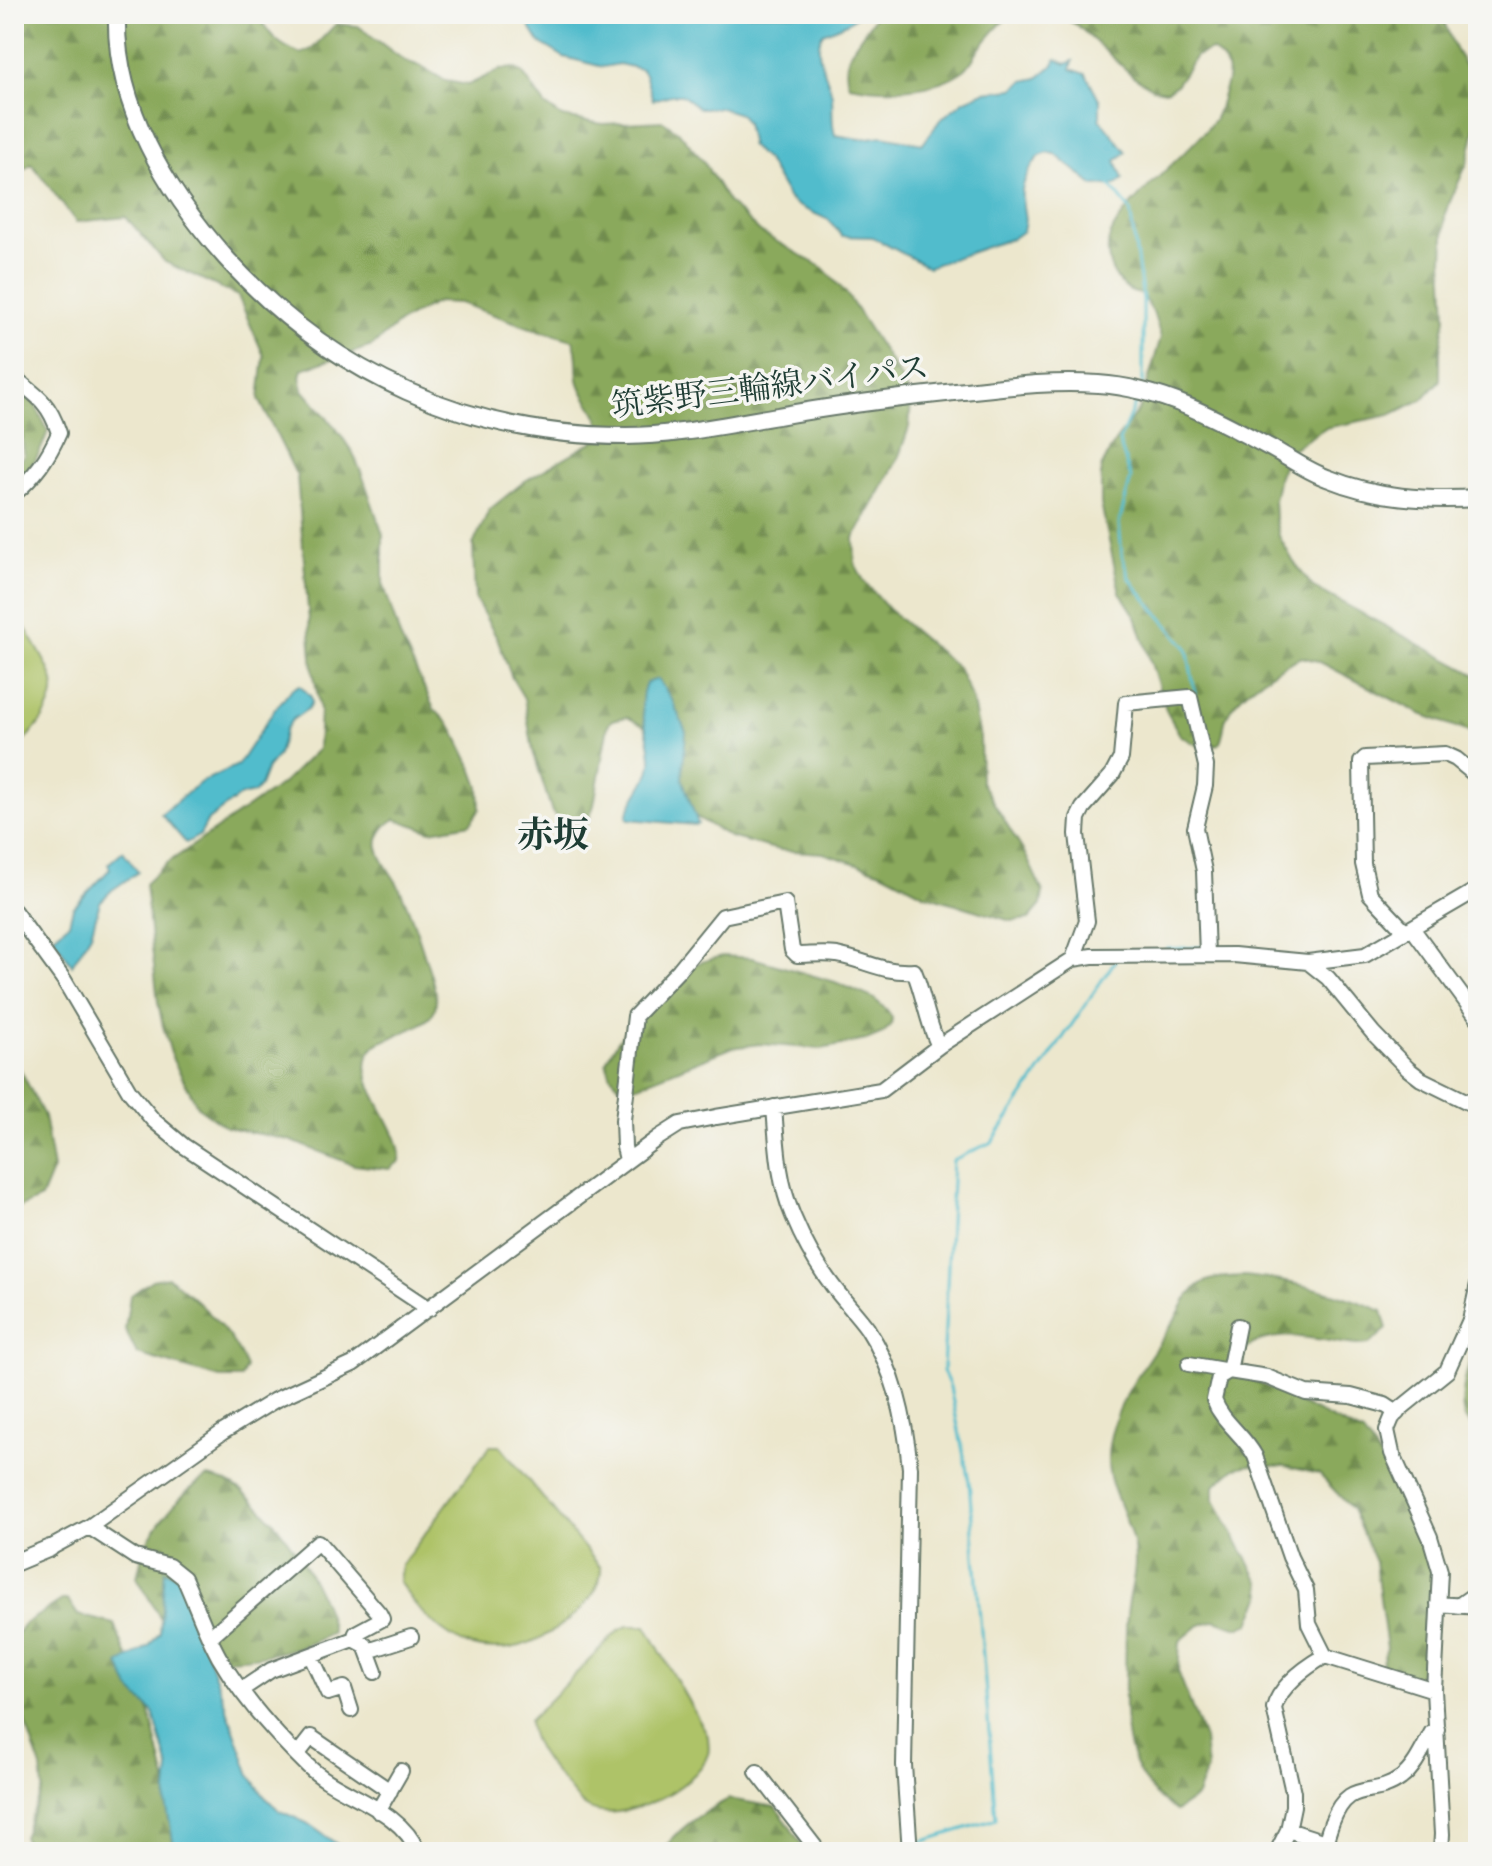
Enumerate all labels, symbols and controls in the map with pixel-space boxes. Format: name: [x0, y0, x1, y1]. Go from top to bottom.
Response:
street label: 筑紫野三輪線バイパス: [609, 345, 931, 427]
district label: 赤坂: [517, 810, 589, 859]

